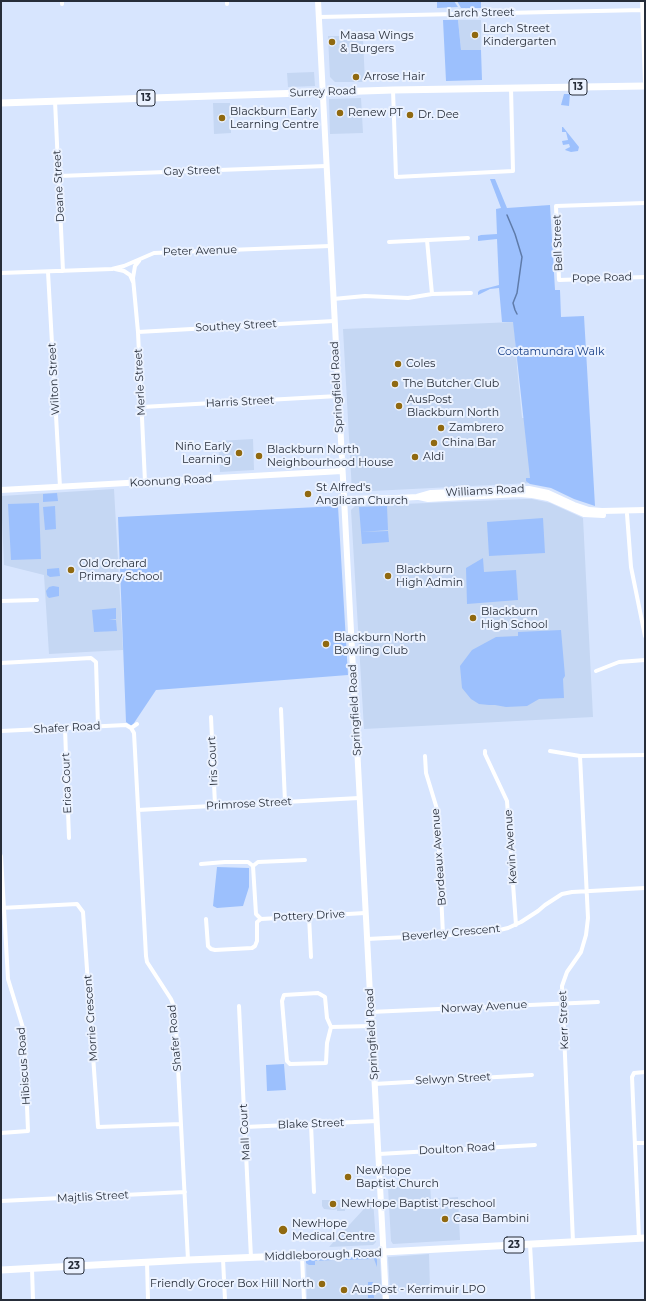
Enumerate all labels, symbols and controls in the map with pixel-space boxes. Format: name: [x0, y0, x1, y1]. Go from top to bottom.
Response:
street label: Larch Street: [447, 6, 515, 20]
place label: Larch Street Kindergarten: [483, 22, 557, 48]
place label: Maasa Wings & Burgers: [340, 29, 414, 55]
marker: Larch Street Kindergarten: [470, 30, 480, 40]
marker: Maasa Wings & Burgers: [327, 37, 337, 47]
place label: Arrose Hair: [364, 70, 425, 84]
marker: Arrose Hair: [351, 72, 361, 82]
road number: 13: [569, 79, 587, 95]
street label: Surrey Road: [289, 84, 357, 100]
road number: 13: [137, 90, 155, 106]
place label: Blackburn Early Learning Centre: [230, 105, 319, 131]
place label: Renew PT: [348, 106, 403, 120]
marker: Renew PT: [335, 108, 345, 118]
place label: Dr. Dee: [418, 108, 459, 122]
marker: Dr. Dee: [405, 110, 415, 120]
marker: Blackburn Early Learning Centre: [217, 113, 227, 123]
street label: Deane Street: [51, 150, 67, 222]
street label: Gay Street: [163, 163, 221, 179]
street label: Bell Street: [550, 214, 566, 272]
street label: Peter Avenue: [163, 243, 237, 259]
street label: Pope Road: [572, 270, 632, 286]
street label: Southey Street: [195, 317, 277, 335]
street label: Springfield Road: [328, 341, 346, 433]
street label: Wilton Street: [46, 342, 62, 416]
park label: Cootamundra Walk: [497, 345, 605, 359]
street label: Merle Street: [132, 348, 148, 416]
place label: Coles: [406, 357, 435, 371]
marker: Coles: [393, 359, 403, 369]
place label: The Butcher Club: [403, 377, 499, 391]
marker: The Butcher Club: [390, 379, 400, 389]
place label: AusPost Blackburn North: [407, 393, 499, 419]
street label: Harris Street: [205, 394, 275, 410]
marker: AusPost Blackburn North: [394, 401, 404, 411]
place label: Zambrero: [449, 421, 504, 435]
marker: Zambrero: [436, 423, 446, 433]
place label: China Bar: [442, 436, 496, 450]
marker: China Bar: [429, 438, 439, 448]
place label: Niño Early Learning: [175, 440, 231, 466]
place label: Blackburn North Neighbourhood House: [267, 443, 393, 469]
marker: Niño Early Learning: [234, 448, 244, 458]
place label: Aldi: [423, 450, 444, 464]
marker: Blackburn North Neighbourhood House: [254, 451, 264, 461]
marker: Aldi: [410, 452, 420, 462]
street label: Koonung Road: [129, 472, 213, 490]
place label: St Alfred's Anglican Church: [316, 481, 408, 507]
street label: Williams Road: [445, 482, 525, 500]
marker: St Alfred's Anglican Church: [303, 489, 313, 499]
place label: Old Orchard Primary School: [79, 557, 162, 583]
place label: Blackburn High Admin: [396, 563, 463, 589]
marker: Old Orchard Primary School: [66, 565, 76, 575]
marker: Blackburn High Admin: [383, 571, 393, 581]
place label: Blackburn High School: [481, 605, 548, 631]
marker: Blackburn High School: [468, 613, 478, 623]
place label: Blackburn North Bowling Club: [334, 631, 426, 657]
marker: Blackburn North Bowling Club: [321, 639, 331, 649]
street label: Springfield Road: [346, 664, 364, 756]
street label: Shafer Road: [33, 720, 101, 736]
street label: Iris Court: [205, 736, 221, 786]
street label: Erica Court: [59, 752, 75, 814]
street label: Primrose Street: [206, 795, 292, 813]
street label: Bordeaux Avenue: [429, 808, 449, 906]
street label: Kevin Avenue: [502, 809, 520, 885]
street label: Pottery Drive: [273, 908, 345, 924]
street label: Beverley Crescent: [401, 922, 501, 944]
street label: Morrie Crescent: [81, 974, 101, 1062]
street label: Springfield Road: [363, 988, 381, 1080]
street label: Kerr Street: [556, 990, 572, 1050]
street label: Norway Avenue: [440, 998, 528, 1016]
street label: Shafer Road: [166, 1004, 184, 1072]
street label: Hibiscus Road: [15, 1026, 33, 1106]
street label: Selwyn Street: [415, 1070, 491, 1088]
street label: Mall Court: [237, 1103, 253, 1161]
street label: Blake Street: [277, 1116, 345, 1132]
street label: Doulton Road: [418, 1140, 496, 1158]
place label: NewHope Baptist Church: [356, 1164, 439, 1190]
marker: NewHope Baptist Church: [343, 1172, 353, 1182]
street label: Majtlis Street: [57, 1189, 129, 1205]
place label: NewHope Baptist Preschool: [341, 1197, 496, 1211]
marker: NewHope Baptist Preschool: [328, 1199, 338, 1209]
place label: Casa Bambini: [453, 1212, 529, 1226]
marker: Casa Bambini: [440, 1214, 450, 1224]
place label: NewHope Medical Centre: [292, 1217, 375, 1243]
marker: NewHope Medical Centre: [277, 1224, 289, 1236]
road number: 23: [504, 1237, 524, 1253]
street label: Middleborough Road: [264, 1246, 382, 1264]
road number: 23: [64, 1258, 84, 1274]
place label: Friendly Grocer Box Hill North: [150, 1277, 314, 1291]
marker: Friendly Grocer Box Hill North: [317, 1279, 327, 1289]
place label: AusPost - Kerrimuir LPO: [352, 1283, 486, 1297]
marker: AusPost - Kerrimuir LPO: [339, 1285, 349, 1295]

